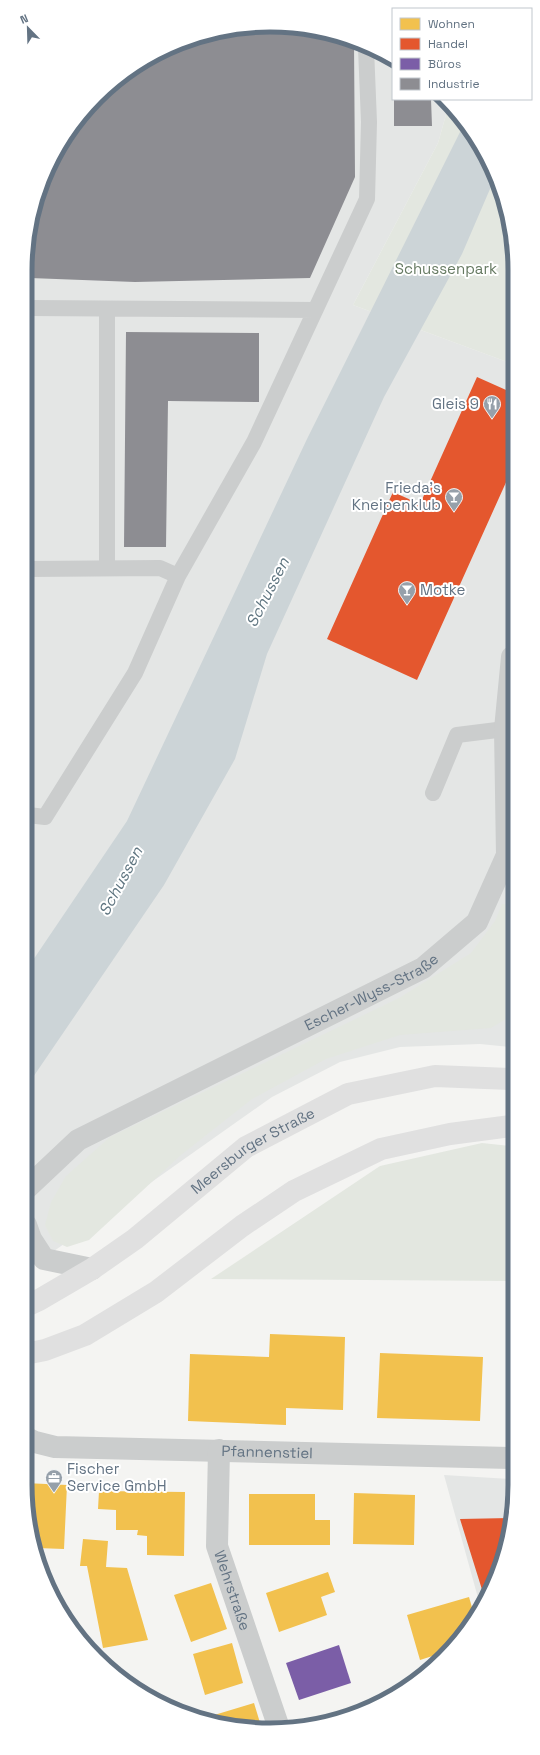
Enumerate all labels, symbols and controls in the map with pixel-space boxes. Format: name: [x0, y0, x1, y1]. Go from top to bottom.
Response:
north arrow: [8, 8, 48, 48]
legend: [392, 8, 532, 100]
text: N: [18, 11, 30, 27]
text: Wohnen: [428, 16, 475, 32]
text: Handel: [428, 36, 468, 52]
text: Büros: [428, 56, 461, 72]
text: Industrie: [428, 76, 480, 92]
park label: Schussenpark: [395, 259, 497, 278]
place label: Gleis 9: [432, 394, 479, 413]
restaurant icon: Gleis 9: [482, 394, 502, 419]
place label: Frieda's Kneipenklub: [352, 478, 441, 514]
bar icon: Frieda's Kneipenklub: [444, 487, 464, 512]
water label: Schussen: [241, 553, 294, 630]
bar icon: Motke: [397, 580, 417, 605]
place label: Motke: [420, 580, 466, 599]
water label: Schussen: [94, 842, 148, 919]
street label: Escher-Wyss-Straße: [301, 949, 442, 1035]
street label: Meersburger Straße: [187, 1103, 318, 1198]
street label: Pfannenstiel: [221, 1441, 313, 1462]
place label: Fischer Service GmbH: [67, 1459, 167, 1495]
office icon: Fischer Service GmbH: [44, 1468, 64, 1493]
street label: Wehrstraße: [210, 1548, 255, 1633]

